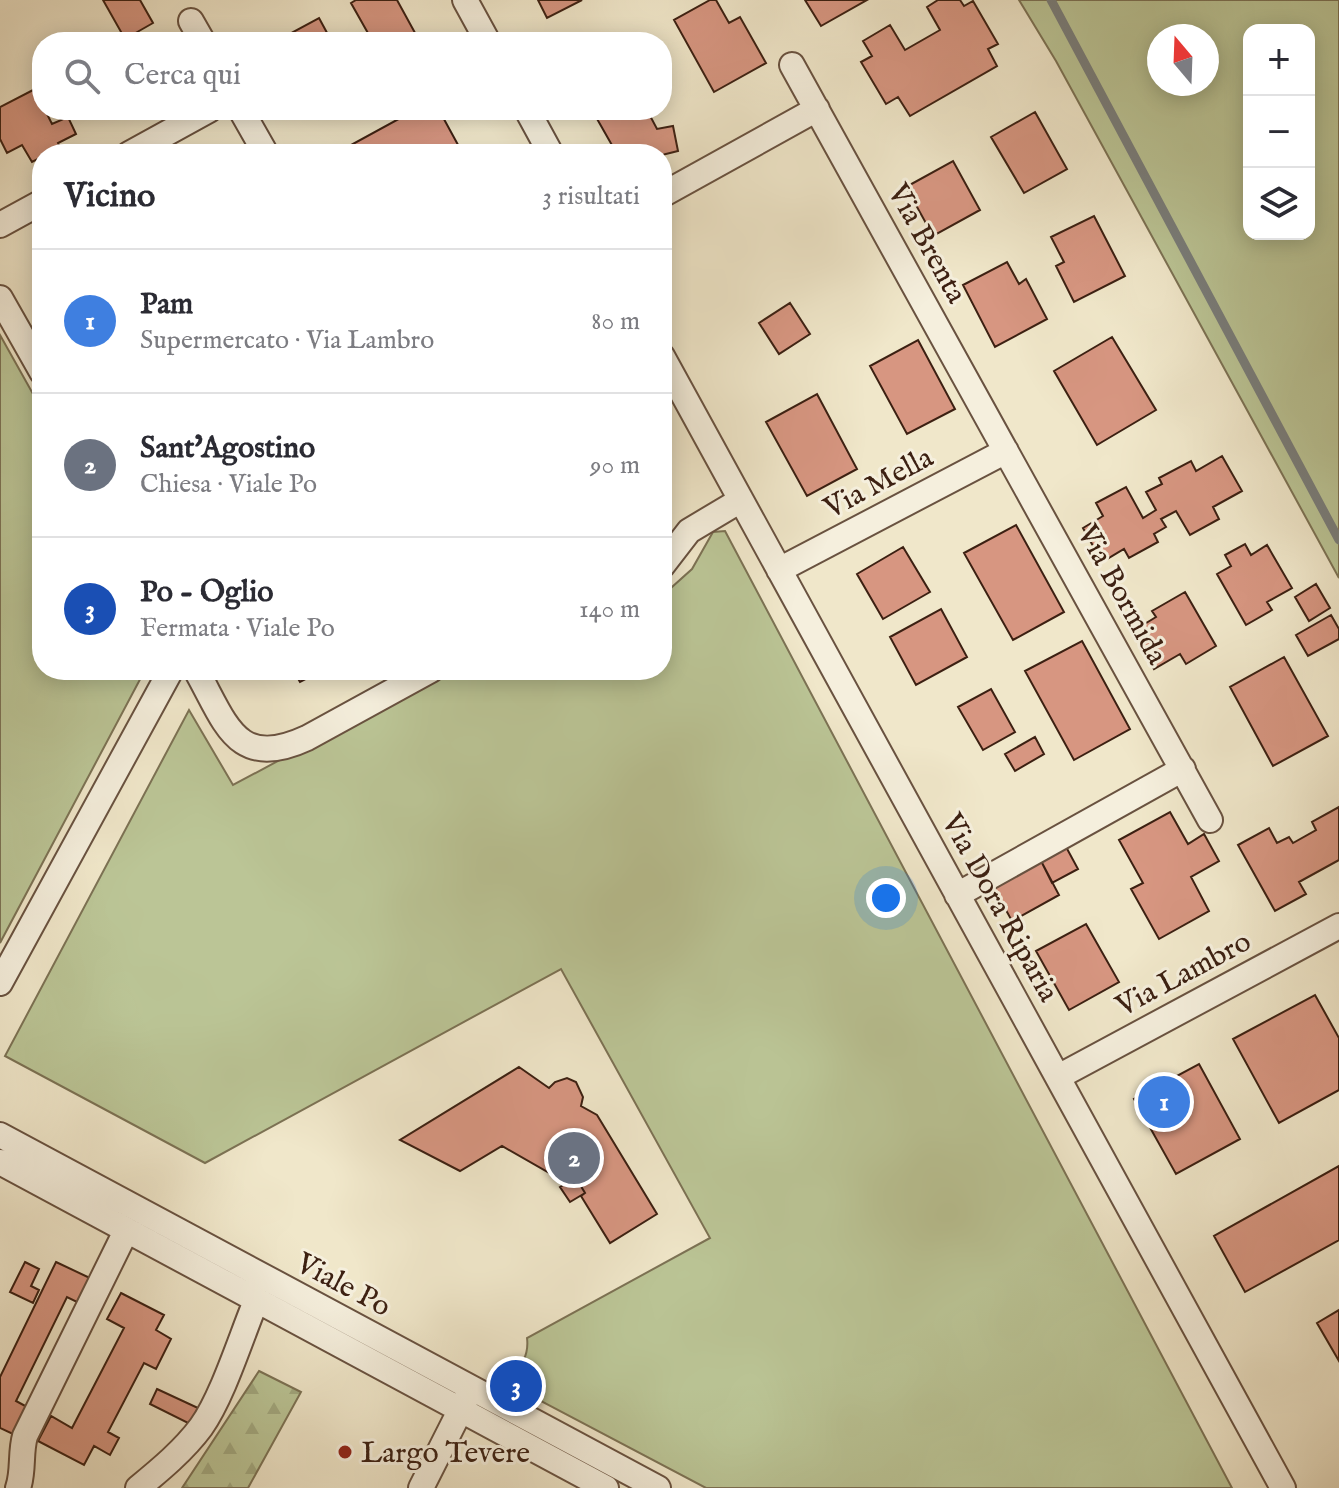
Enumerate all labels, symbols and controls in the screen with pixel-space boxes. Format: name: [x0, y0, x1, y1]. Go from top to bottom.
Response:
north arrow: [1147, 24, 1219, 96]
map controls: [1243, 24, 1315, 240]
button: +: [1243, 24, 1315, 96]
search box: [32, 32, 672, 120]
icon: search: [60, 54, 104, 98]
text: Cerca qui: [124, 57, 241, 95]
button: −: [1243, 96, 1315, 168]
button: layers: [1243, 168, 1315, 240]
text: Vicino: [64, 175, 155, 218]
street label: Via Brenta: [877, 177, 975, 310]
text: 3 risultati: [542, 180, 640, 213]
text: Pam: [140, 286, 193, 324]
text: 1: [85, 305, 95, 338]
text: 80 m: [591, 305, 640, 338]
text: Supermercato · Via Lambro: [140, 324, 434, 357]
text: Sant'Agostino: [140, 430, 315, 468]
street label: Via Mella: [817, 439, 940, 529]
text: 2: [84, 449, 96, 482]
text: 90 m: [590, 449, 640, 482]
text: Chiesa · Viale Po: [140, 468, 317, 501]
street label: Via Bormida: [1067, 517, 1175, 672]
text: Po - Oglio: [140, 574, 273, 612]
text: 3: [85, 593, 95, 626]
text: 140 m: [579, 593, 640, 626]
text: Fermata · Viale Po: [140, 612, 335, 645]
street label: Via Dora Riparia: [931, 806, 1067, 1009]
your location: [866, 878, 906, 918]
street label: Via Lambro: [1109, 923, 1258, 1027]
pin: 1: [1138, 1072, 1190, 1132]
pin: 2: [548, 1128, 600, 1188]
street label: Viale Po: [288, 1245, 397, 1326]
pin: 3: [490, 1356, 542, 1416]
place label: Largo Tevere: [361, 1435, 530, 1473]
marker: Largo Tevere: [336, 1443, 354, 1461]

